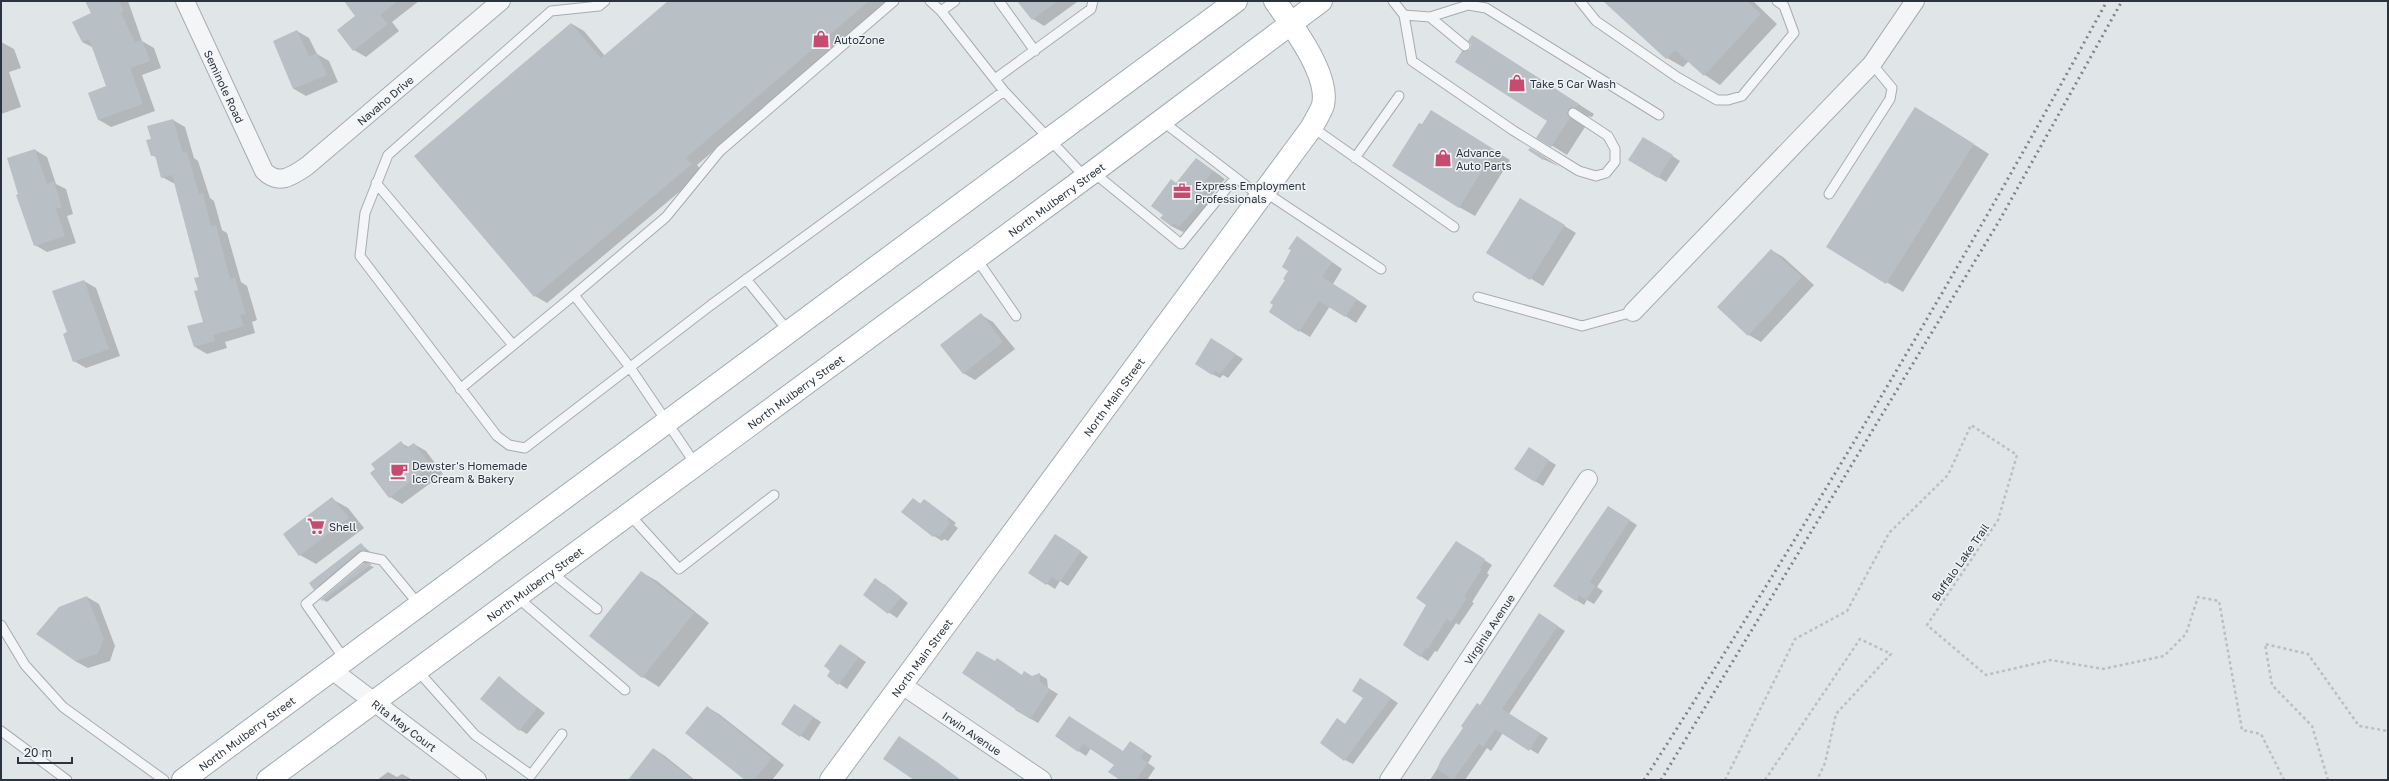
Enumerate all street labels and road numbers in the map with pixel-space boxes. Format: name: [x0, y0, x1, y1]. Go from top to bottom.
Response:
street label: Seminole Road: [202, 48, 247, 125]
street label: Navaho Drive: [354, 72, 416, 127]
street label: North Mulberry Street: [1005, 159, 1107, 239]
street label: North Mulberry Street: [744, 352, 846, 431]
street label: North Main Street: [1080, 355, 1146, 439]
street label: Buffalo Lake Trail: [1928, 520, 1992, 603]
street label: North Mulberry Street: [484, 544, 585, 623]
street label: Virginia Avenue: [1461, 591, 1517, 667]
street label: North Main Street: [888, 616, 954, 699]
street label: North Mulberry Street: [196, 693, 297, 773]
street label: Rita May Court: [370, 696, 439, 754]
street label: Irwin Avenue: [940, 708, 1004, 757]

